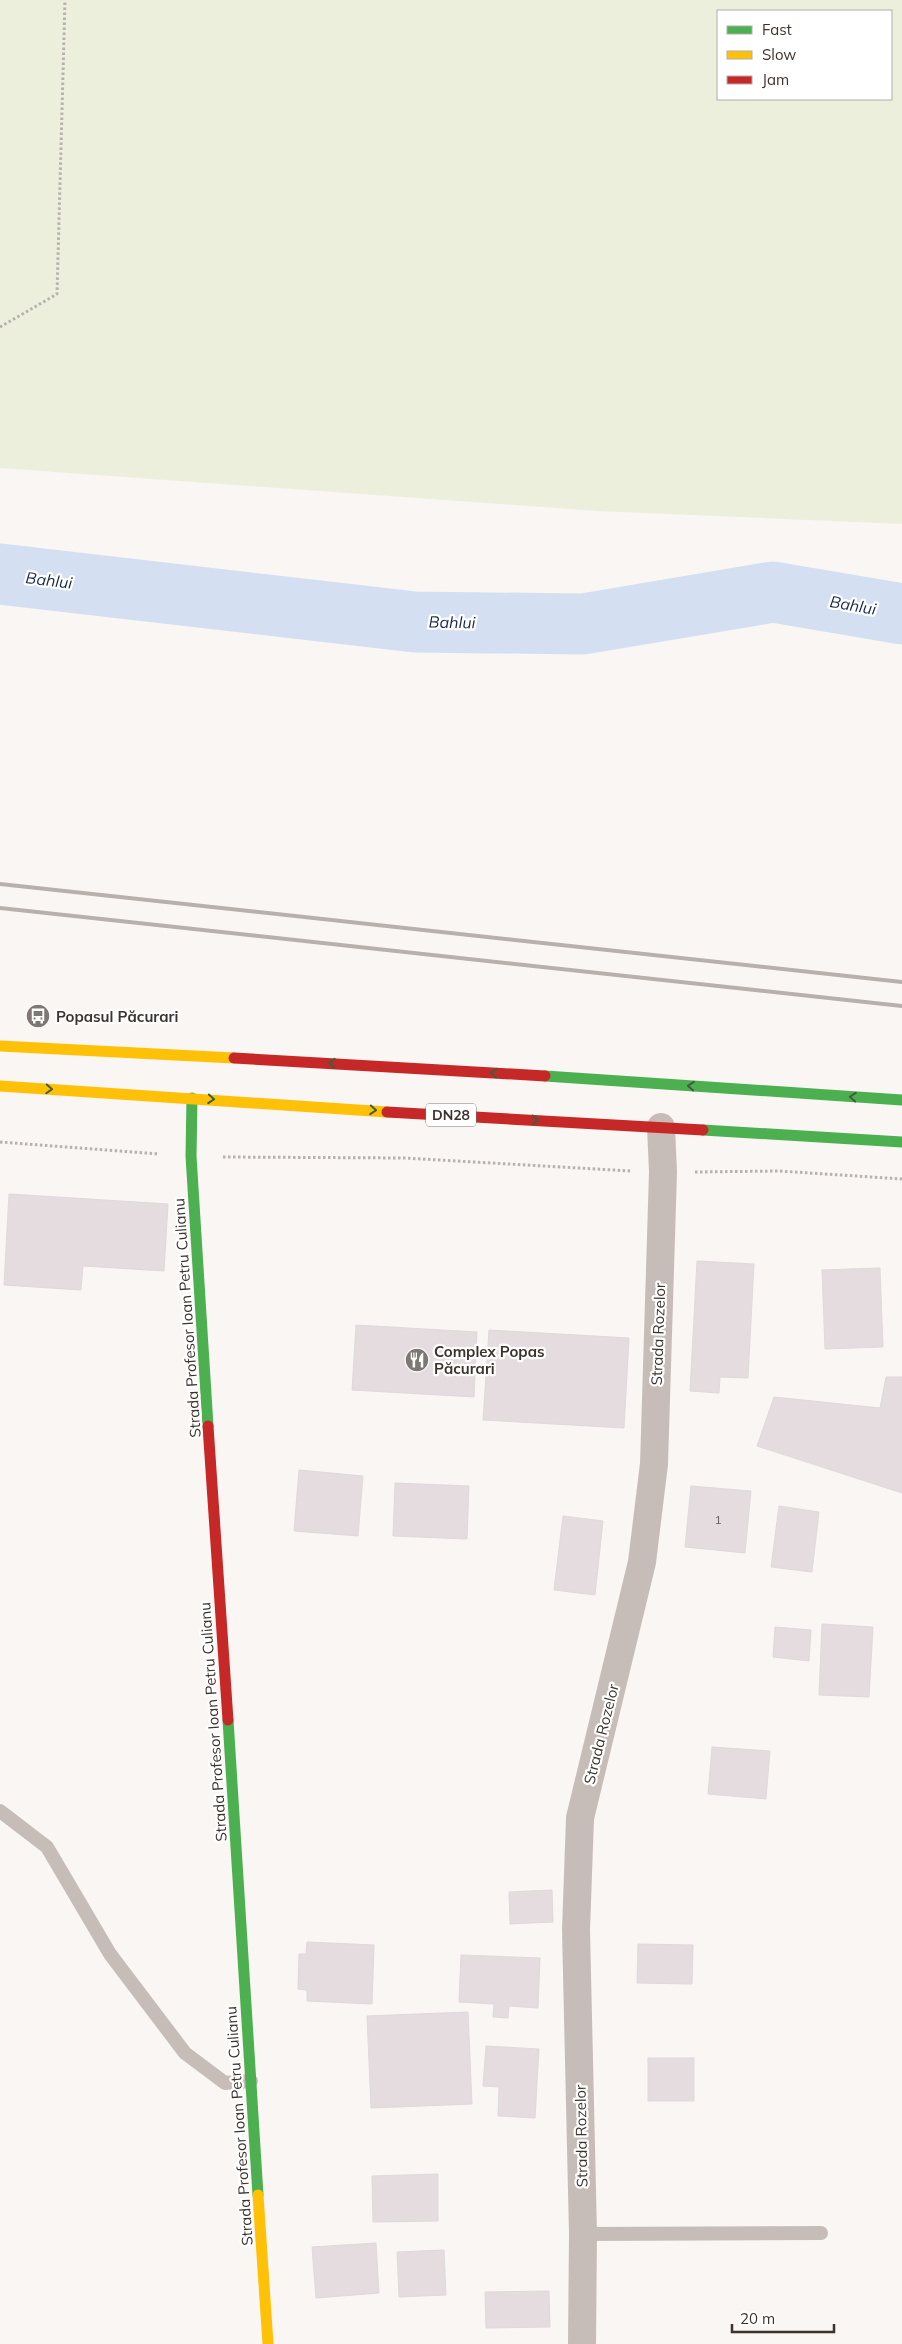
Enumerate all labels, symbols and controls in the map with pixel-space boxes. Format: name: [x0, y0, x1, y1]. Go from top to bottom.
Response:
legend: [717, 10, 892, 100]
text: Fast: [762, 20, 792, 39]
text: Slow: [762, 45, 796, 64]
text: Jam: [762, 70, 789, 89]
water label: Bahlui: [25, 567, 74, 593]
water label: Bahlui: [828, 591, 878, 619]
water label: Bahlui: [428, 612, 476, 632]
bus stop icon: Popasul Păcurari: [25, 1003, 51, 1029]
place label: Popasul Păcurari: [56, 1007, 178, 1026]
one-way arrow: [328, 1058, 336, 1069]
one-way arrow: [490, 1067, 498, 1078]
one-way arrow: [687, 1081, 695, 1092]
one-way arrow: [45, 1083, 53, 1094]
one-way arrow: [849, 1091, 857, 1102]
one-way arrow: [207, 1093, 215, 1104]
road number: DN28: [426, 1104, 476, 1126]
one-way arrow: [369, 1105, 377, 1116]
one-way arrow: [531, 1114, 539, 1125]
street label: Strada Profesor Ioan Petru Culianu: [169, 1198, 205, 1438]
street label: Strada Rozelor: [647, 1282, 669, 1386]
place label: Complex Popas Păcurari: [434, 1342, 544, 1378]
restaurant icon: Complex Popas Păcurari: [404, 1347, 430, 1373]
house number: 1: [714, 1512, 722, 1527]
street label: Strada Profesor Ioan Petru Culianu: [195, 1602, 231, 1842]
street label: Strada Rozelor: [579, 1681, 623, 1786]
street label: Strada Profesor Ioan Petru Culianu: [221, 2006, 257, 2246]
street label: Strada Rozelor: [571, 2084, 591, 2188]
scale bar: [732, 2302, 834, 2334]
text: 20 m: [740, 2309, 775, 2328]

